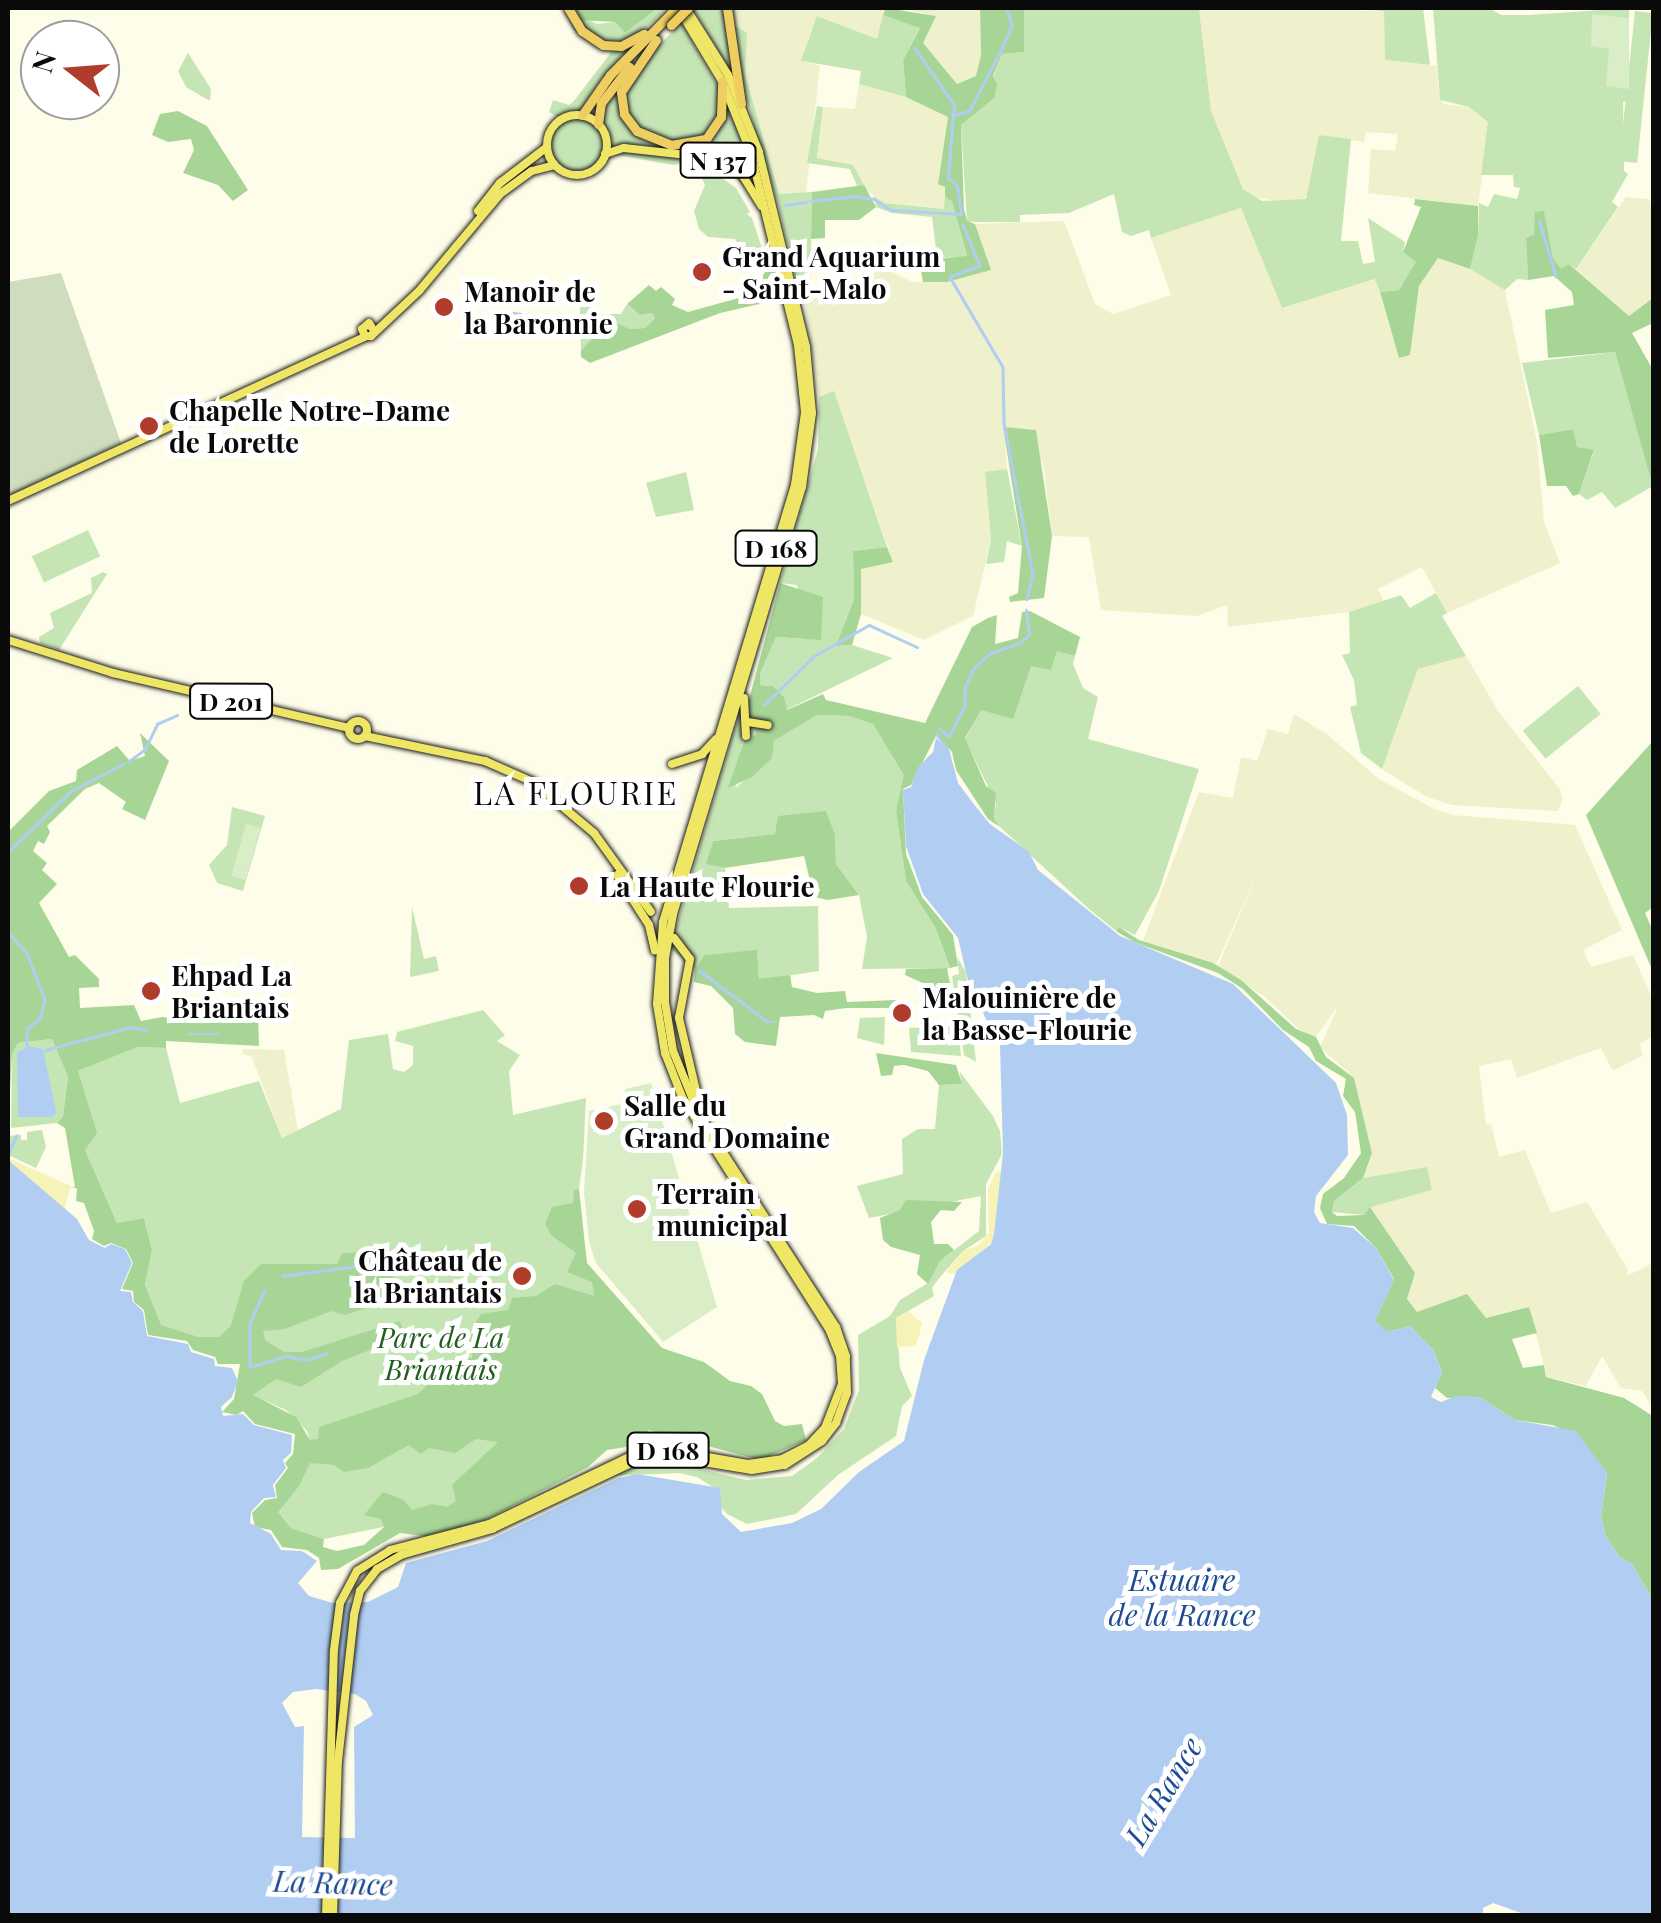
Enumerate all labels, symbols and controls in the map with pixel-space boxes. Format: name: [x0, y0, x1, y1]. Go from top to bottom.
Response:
north arrow: [20, 20, 120, 120]
text: N: [22, 47, 63, 77]
road number: N 137: [678, 140, 758, 180]
place label: Grand Aquarium - Saint-Malo: [722, 239, 941, 305]
marker: Grand Aquarium - Saint-Malo: [691, 261, 713, 283]
place label: Manoir de la Baronnie: [464, 274, 613, 340]
marker: Manoir de la Baronnie: [433, 296, 455, 318]
place label: Chapelle Notre-Dame de Lorette: [169, 393, 450, 459]
marker: Chapelle Notre-Dame de Lorette: [138, 415, 160, 437]
road number: D 168: [734, 528, 818, 568]
road number: D 201: [188, 681, 274, 721]
district label: LA FLOURIE: [473, 773, 679, 811]
place label: La Haute Flourie: [599, 869, 815, 903]
marker: La Haute Flourie: [568, 875, 590, 897]
place label: Ehpad La Briantais: [171, 958, 292, 1024]
marker: Ehpad La Briantais: [140, 980, 162, 1002]
place label: Malouinière de la Basse-Flourie: [922, 980, 1132, 1046]
marker: Malouinière de la Basse-Flourie: [891, 1002, 913, 1024]
place label: Salle du Grand Domaine: [624, 1088, 830, 1154]
marker: Salle du Grand Domaine: [593, 1110, 615, 1132]
place label: Terrain municipal: [657, 1176, 788, 1242]
marker: Terrain municipal: [626, 1198, 648, 1220]
place label: Château de la Briantais: [354, 1243, 502, 1309]
marker: Château de la Briantais: [511, 1265, 533, 1287]
park label: Parc de La Briantais: [378, 1320, 504, 1386]
road number: D 168: [626, 1430, 710, 1470]
water label: Estuaire de la Rance: [1108, 1561, 1256, 1632]
water label: La Rance: [1117, 1730, 1209, 1852]
water label: La Rance: [273, 1862, 393, 1902]

